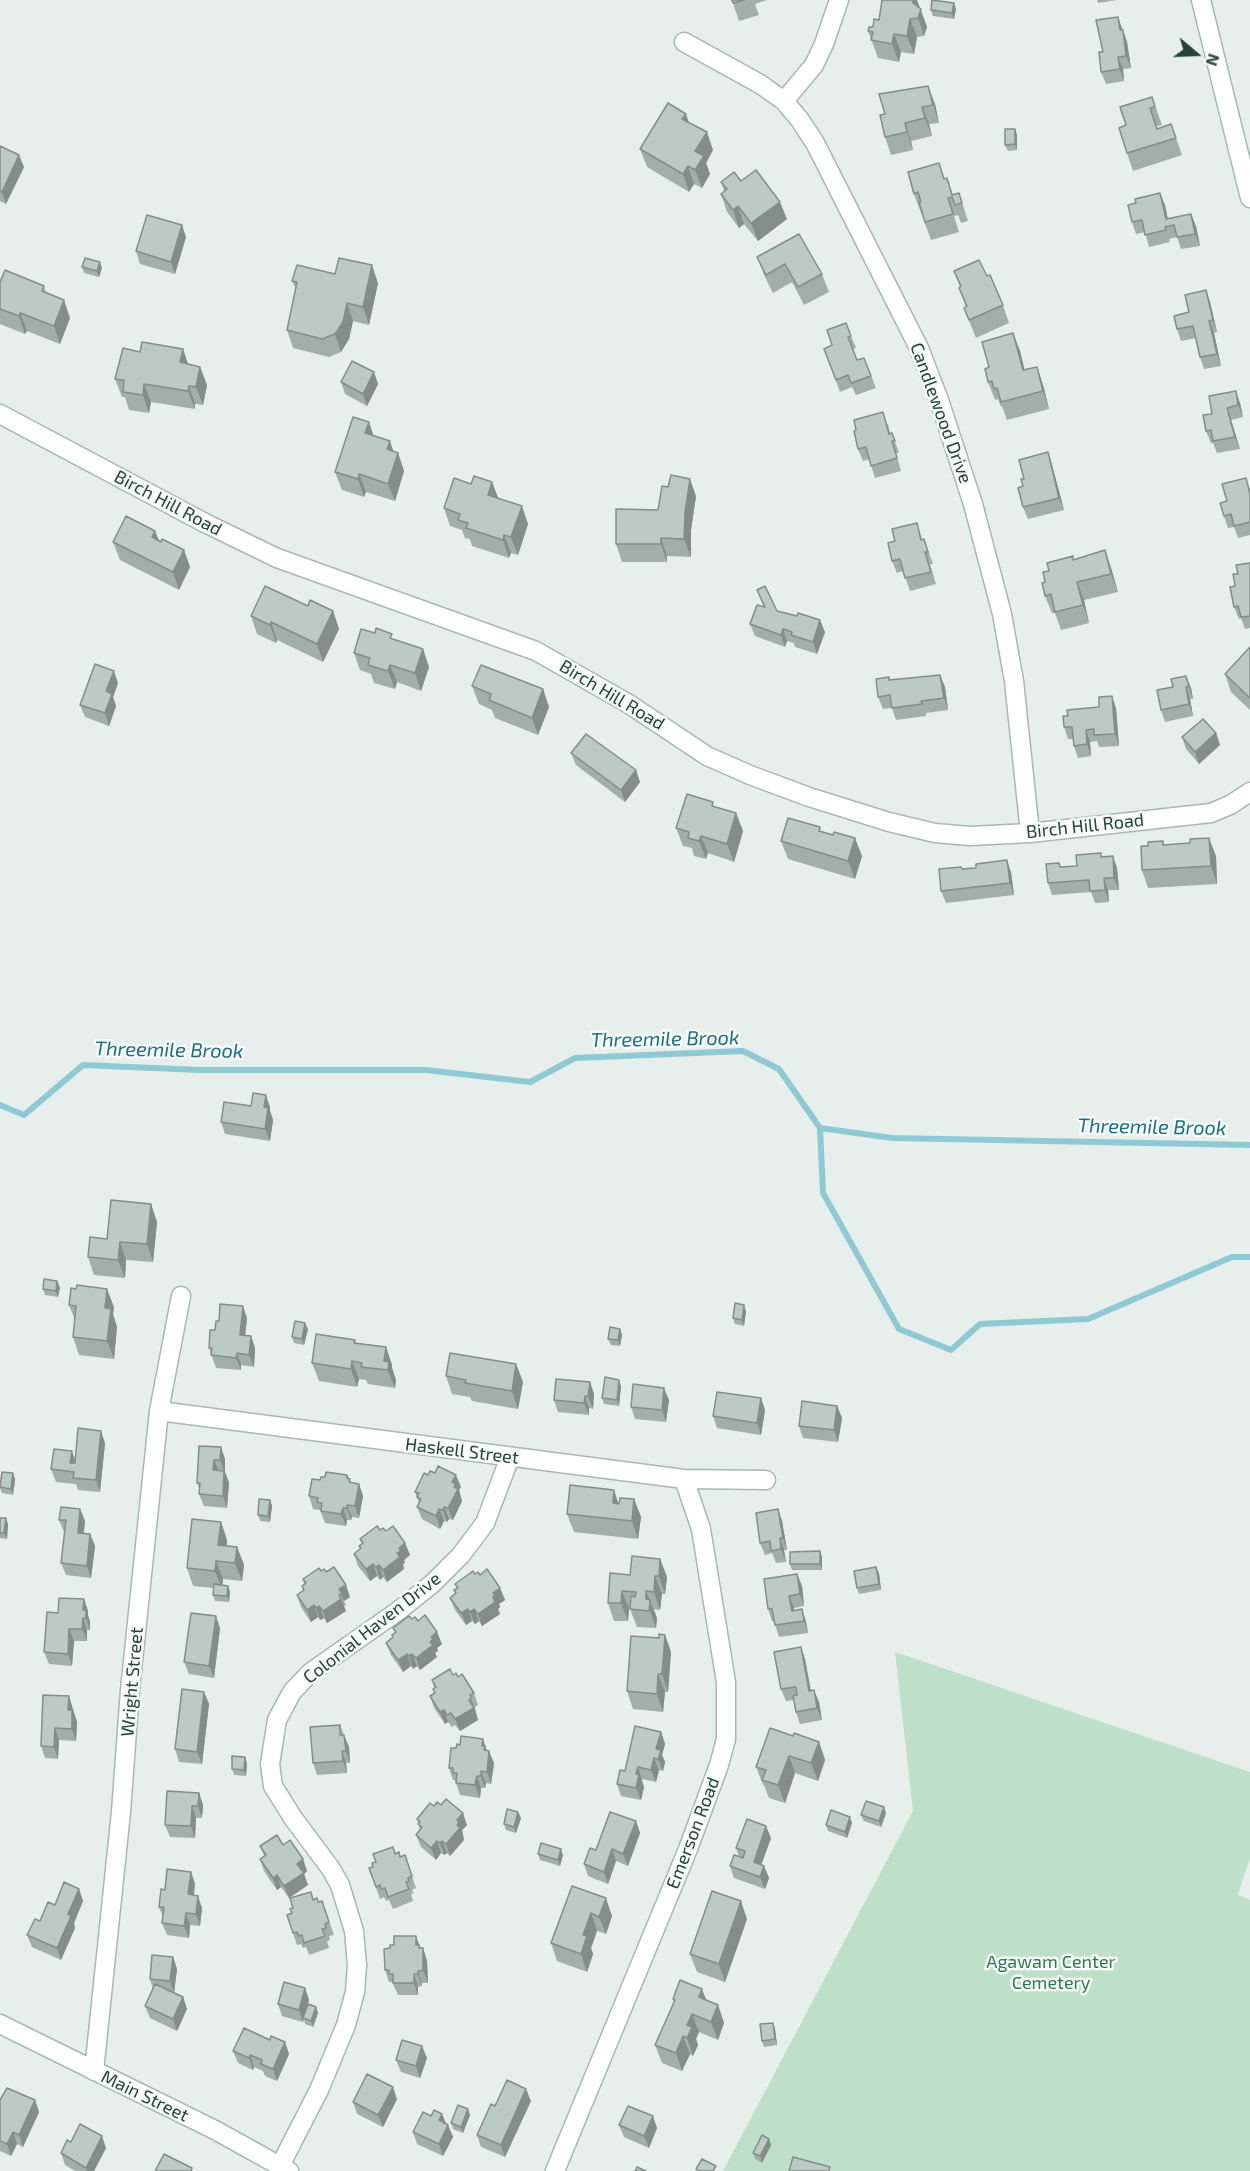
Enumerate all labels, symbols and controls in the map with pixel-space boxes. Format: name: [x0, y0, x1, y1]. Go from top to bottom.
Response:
north arrow: [1166, 24, 1226, 84]
text: N: [1203, 51, 1224, 69]
street label: Candlewood Drive: [906, 340, 976, 486]
street label: Birch Hill Road: [111, 466, 225, 540]
street label: Birch Hill Road: [556, 655, 668, 735]
street label: Birch Hill Road: [1025, 809, 1145, 843]
water label: Threemile Brook: [590, 1026, 740, 1052]
water label: Threemile Brook: [94, 1037, 244, 1063]
water label: Threemile Brook: [1077, 1114, 1227, 1140]
street label: Haskell Street: [404, 1433, 520, 1469]
street label: Colonial Haven Drive: [299, 1568, 445, 1688]
street label: Wright Street: [116, 1626, 148, 1738]
street label: Emerson Road: [662, 1774, 724, 1892]
park label: Agawam Center Cemetery: [986, 1951, 1116, 1994]
street label: Main Street: [98, 2066, 192, 2126]

